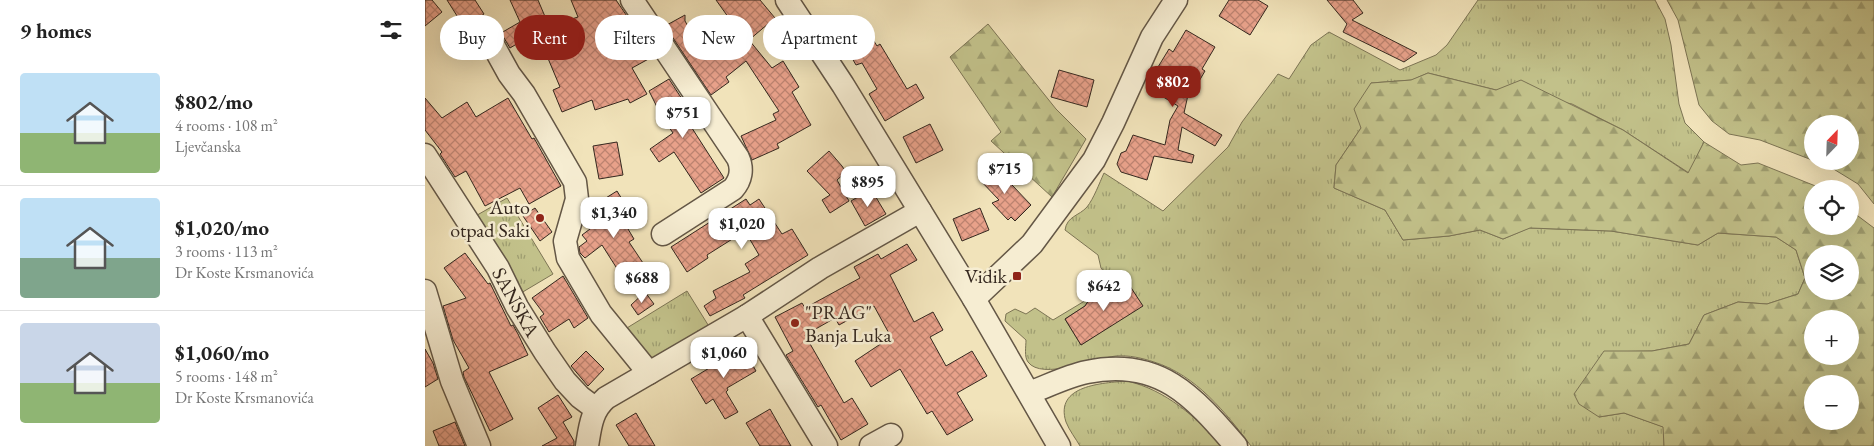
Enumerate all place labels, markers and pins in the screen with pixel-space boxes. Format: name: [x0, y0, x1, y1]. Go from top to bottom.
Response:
pin: $802: [1143, 66, 1203, 108]
pin: $751: [653, 96, 713, 139]
pin: $715: [975, 152, 1035, 195]
pin: $895: [838, 166, 898, 208]
place label: Auto otpad Saki: [450, 194, 530, 243]
pin: $1,340: [573, 196, 655, 239]
pin: $1,020: [701, 208, 783, 250]
marker: Auto otpad Saki: [534, 212, 546, 224]
pin: $688: [612, 262, 672, 304]
place label: Vidik: [965, 263, 1008, 289]
marker: Vidik: [1011, 270, 1023, 282]
pin: $642: [1074, 270, 1134, 312]
place label: "PRAG" Banja Luka: [805, 299, 891, 348]
marker: "PRAG" Banja Luka: [789, 317, 801, 329]
pin: $1,060: [683, 336, 765, 379]

